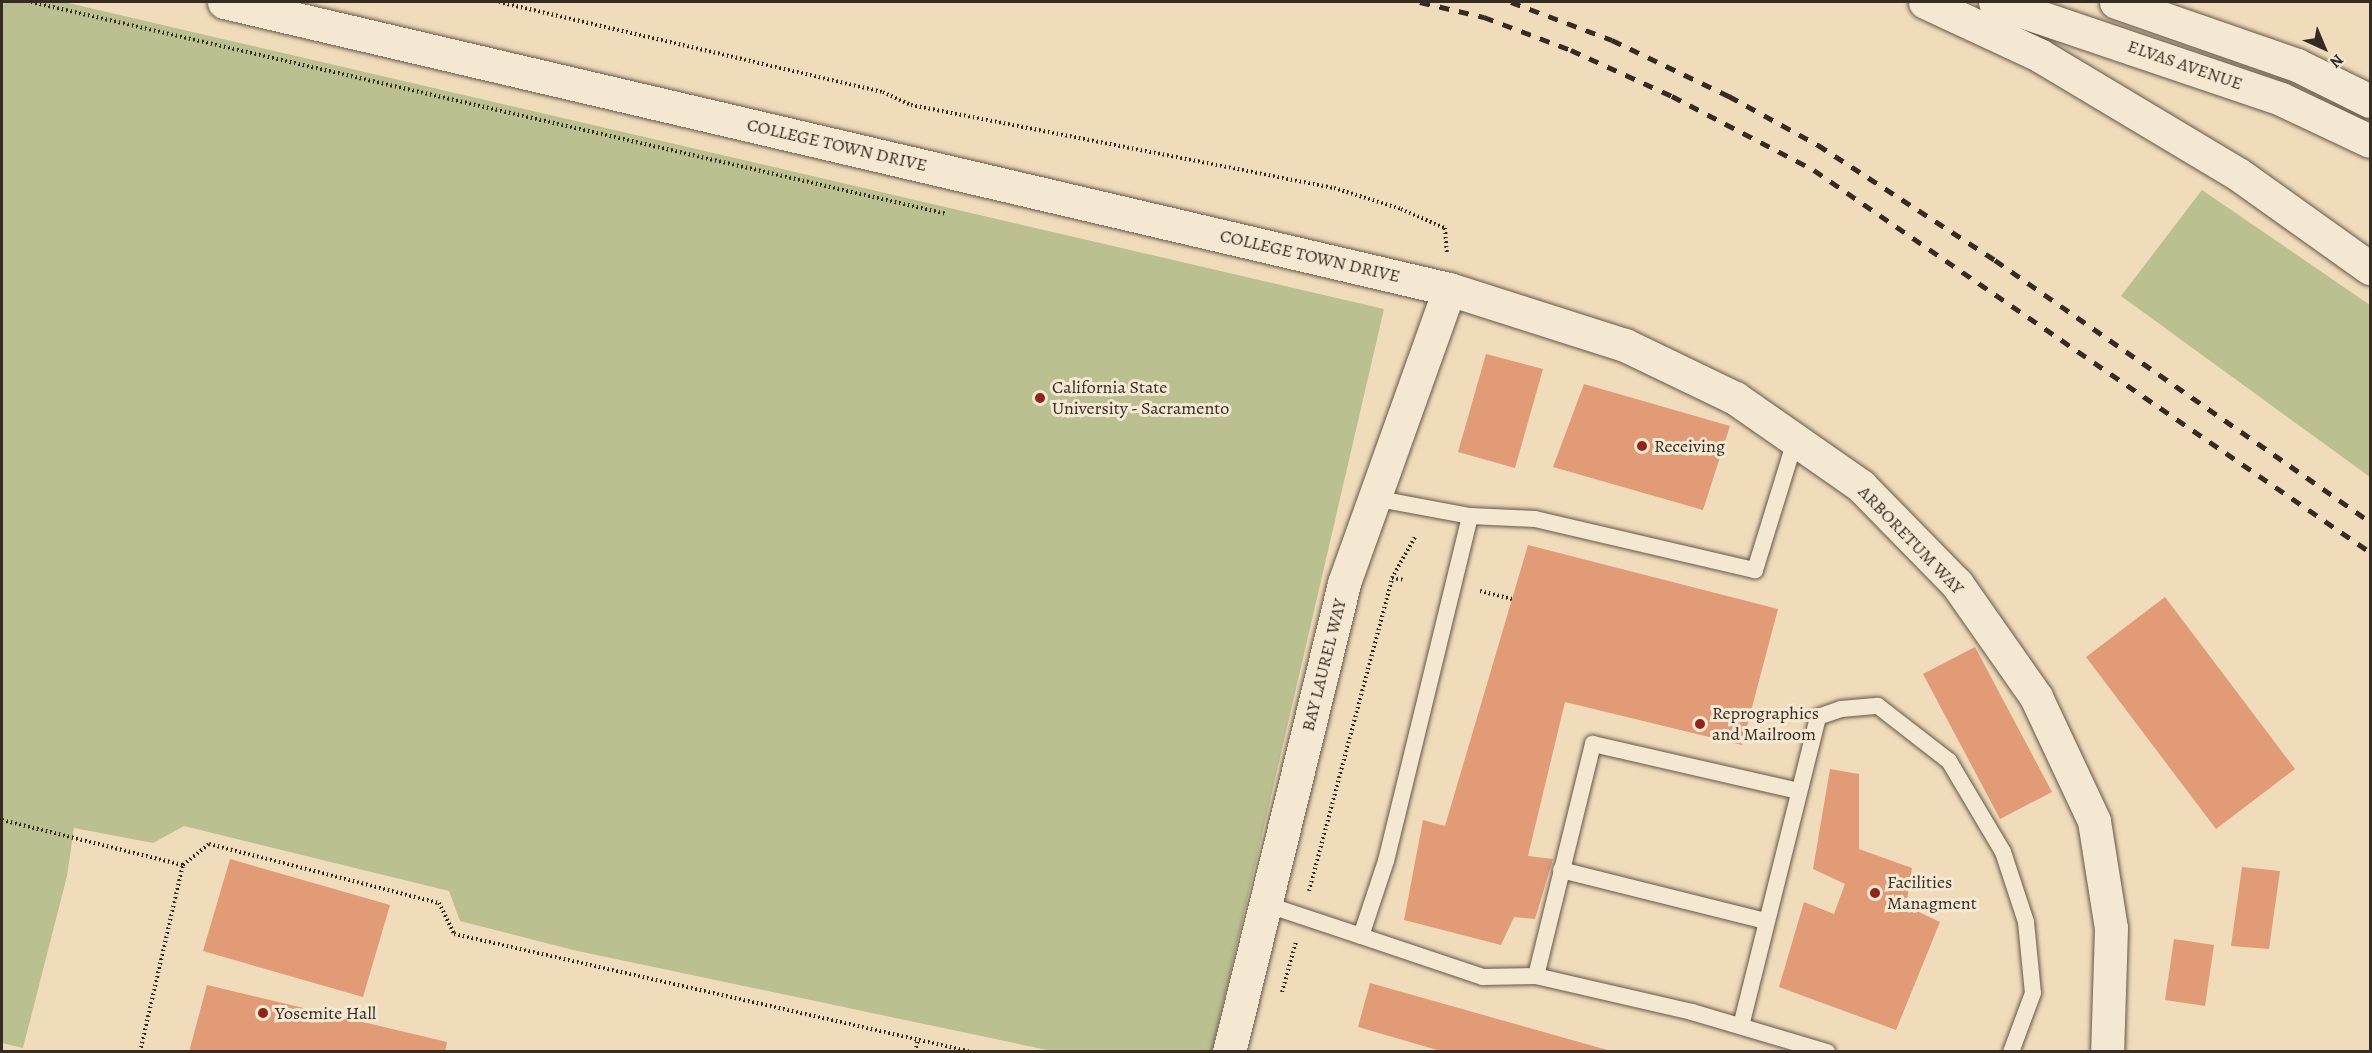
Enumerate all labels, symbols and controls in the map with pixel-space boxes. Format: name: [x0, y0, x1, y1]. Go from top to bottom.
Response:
north arrow: [2294, 18, 2354, 78]
street label: ELVAS AVENUE: [2125, 35, 2245, 95]
text: N: [2325, 49, 2348, 73]
street label: COLLEGE TOWN DRIVE: [745, 114, 929, 176]
street label: COLLEGE TOWN DRIVE: [1218, 225, 1402, 287]
place label: California State University - Sacramento: [1052, 377, 1230, 420]
marker: California State University - Sacramento: [1033, 391, 1047, 405]
place label: Receiving: [1654, 435, 1725, 457]
marker: Receiving: [1635, 439, 1649, 453]
street label: ARBORETUM WAY: [1854, 481, 1968, 599]
street label: BAY LAUREL WAY: [1297, 597, 1351, 733]
place label: Reprographics and Mailroom: [1712, 703, 1819, 746]
marker: Reprographics and Mailroom: [1693, 717, 1707, 731]
place label: Facilities Managment: [1887, 872, 1977, 914]
marker: Facilities Managment: [1868, 886, 1882, 900]
place label: Yosemite Hall: [275, 1002, 376, 1024]
marker: Yosemite Hall: [256, 1006, 270, 1020]

